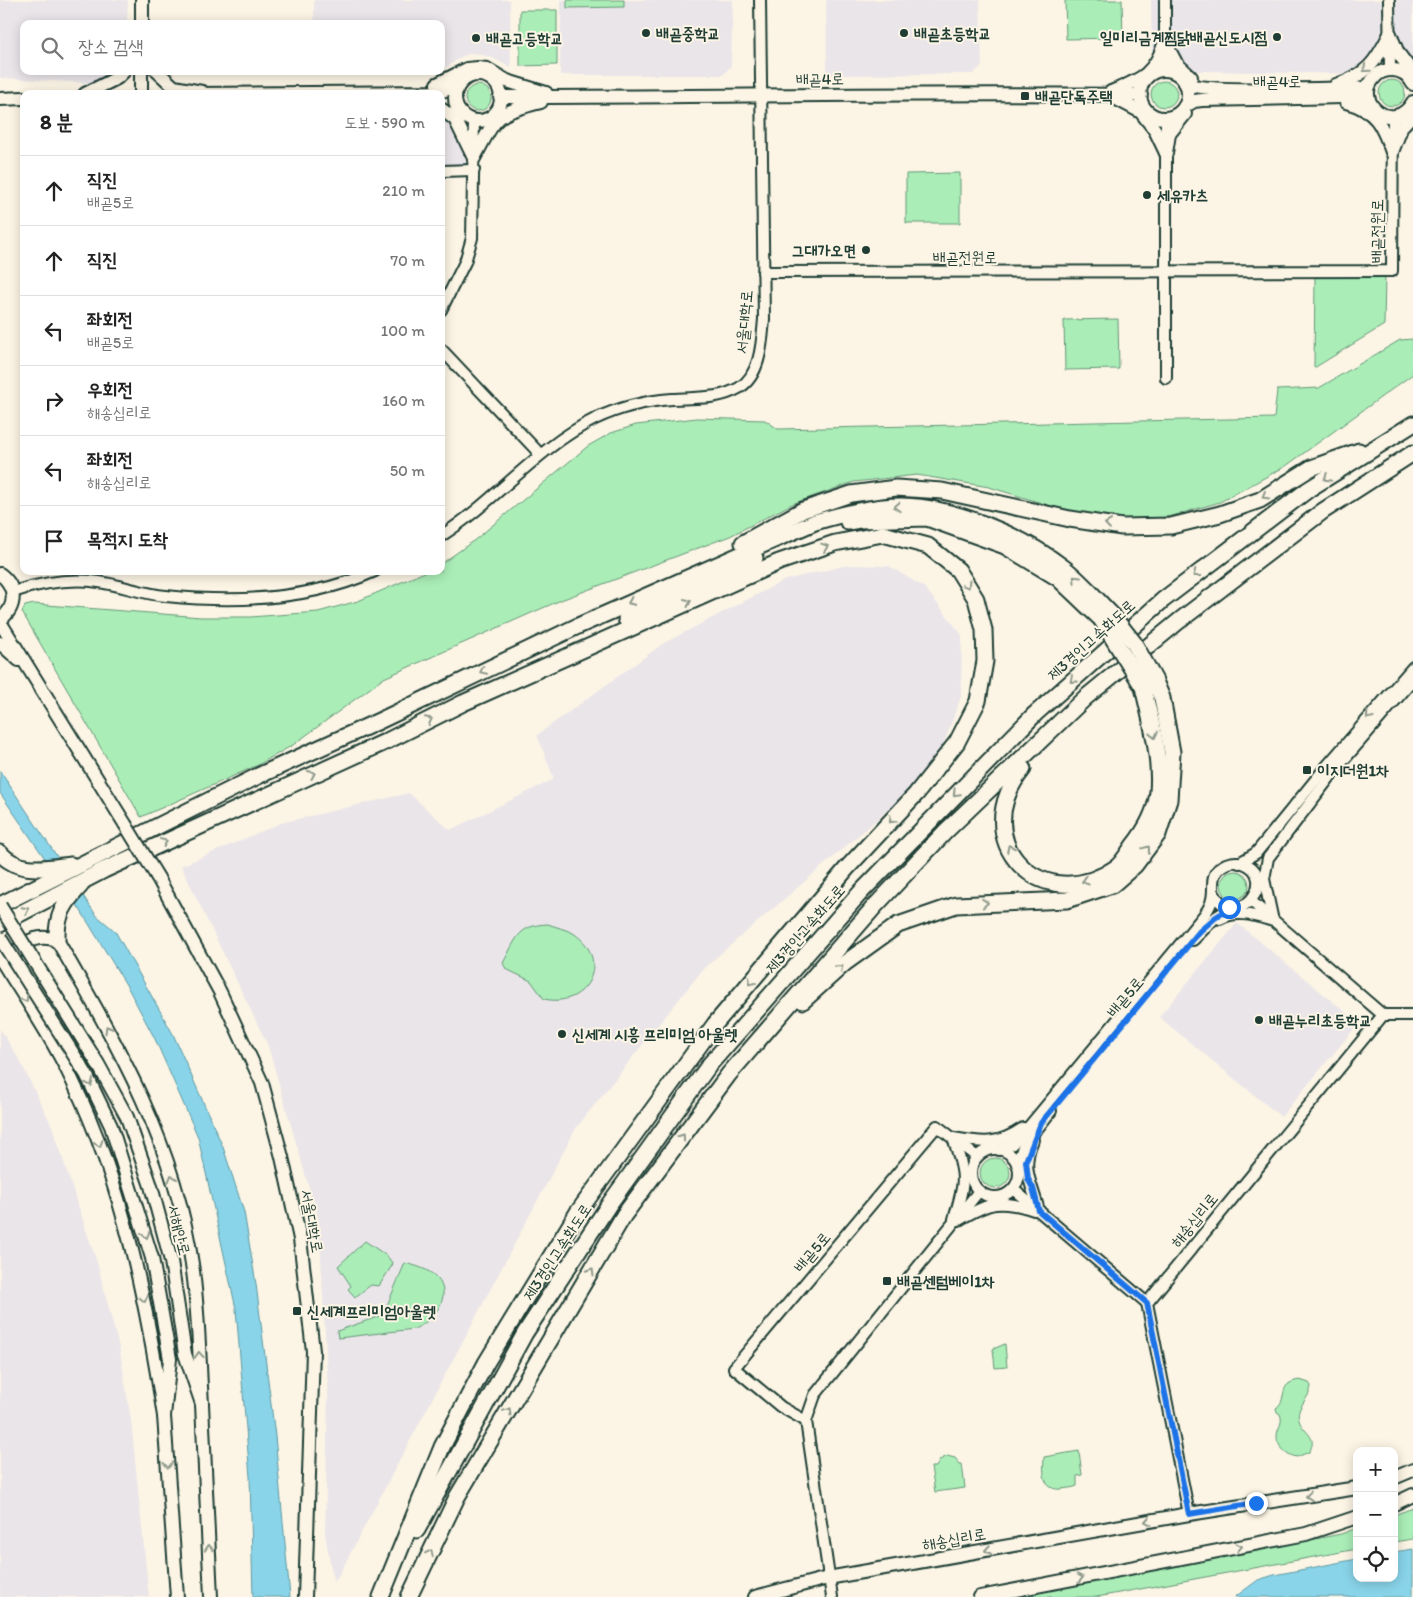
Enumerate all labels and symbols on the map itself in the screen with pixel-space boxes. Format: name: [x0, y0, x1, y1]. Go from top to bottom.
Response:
place label: 배곧중학교: [656, 24, 720, 43]
place label: 배곧초등학교: [914, 24, 991, 43]
marker: 배곧중학교: [640, 27, 652, 39]
marker: 배곧초등학교: [898, 27, 910, 39]
place label: 일미리금계찜닭배곧신도시점: [1100, 28, 1267, 47]
place label: 배곧고등학교: [486, 29, 563, 48]
marker: 일미리금계찜닭배곧신도시점: [1271, 31, 1283, 43]
marker: 배곧고등학교: [470, 32, 482, 44]
one-way arrow: [1363, 64, 1372, 73]
street label: 배곧4로: [796, 69, 844, 89]
street label: 배곧4로: [1253, 72, 1301, 91]
place label: 배곧단독주택: [1035, 87, 1112, 106]
marker: 배곧단독주택: [1019, 90, 1031, 102]
place label: 세유카츠: [1157, 186, 1209, 205]
marker: 세유카츠: [1141, 189, 1153, 201]
street label: 배곧전원로: [1367, 199, 1387, 263]
place label: 그대가오면: [792, 241, 856, 260]
marker: 그대가오면: [860, 244, 872, 256]
street label: 배곧전원로: [933, 248, 997, 267]
street label: 서울대학로: [732, 289, 756, 355]
one-way arrow: [1324, 472, 1333, 481]
one-way arrow: [1262, 490, 1271, 500]
one-way arrow: [893, 501, 901, 512]
one-way arrow: [1104, 520, 1112, 530]
one-way arrow: [820, 543, 829, 553]
one-way arrow: [1193, 569, 1202, 577]
one-way arrow: [1073, 576, 1082, 585]
one-way arrow: [961, 579, 971, 588]
one-way arrow: [627, 596, 636, 607]
street label: 제3경인고속화도로: [1043, 596, 1139, 684]
one-way arrow: [683, 598, 692, 609]
one-way arrow: [480, 665, 489, 675]
one-way arrow: [1070, 674, 1079, 683]
one-way arrow: [1366, 711, 1375, 720]
one-way arrow: [424, 716, 433, 726]
one-way arrow: [1148, 730, 1158, 739]
place label: 이지더원1차: [1317, 761, 1389, 780]
marker: 이지더원1차: [1301, 764, 1313, 776]
one-way arrow: [307, 770, 316, 781]
one-way arrow: [953, 787, 962, 796]
one-way arrow: [889, 814, 898, 823]
one-way arrow: [159, 838, 168, 848]
one-way arrow: [1006, 845, 1016, 854]
one-way arrow: [1141, 845, 1150, 855]
one-way arrow: [1081, 876, 1089, 886]
street label: 제3경인고속화도로: [761, 881, 849, 977]
route start: [1218, 896, 1241, 919]
one-way arrow: [981, 898, 989, 909]
one-way arrow: [21, 906, 30, 916]
one-way arrow: [835, 964, 844, 973]
street label: 배곧5로: [1103, 973, 1147, 1021]
one-way arrow: [748, 976, 756, 985]
one-way arrow: [19, 994, 29, 1003]
place label: 배곧누리초등학교: [1269, 1011, 1372, 1030]
marker: 배곧누리초등학교: [1253, 1014, 1265, 1026]
one-way arrow: [105, 1025, 115, 1034]
place label: 신세계 시흥 프리미엄 아울렛: [572, 1025, 737, 1044]
marker: 신세계 시흥 프리미엄 아울렛: [556, 1028, 568, 1040]
one-way arrow: [84, 1078, 94, 1087]
one-way arrow: [676, 1133, 685, 1143]
one-way arrow: [93, 1139, 103, 1147]
one-way arrow: [168, 1174, 178, 1182]
street label: 서울대학로: [297, 1188, 327, 1254]
street label: 해송십리로: [1166, 1189, 1222, 1251]
street label: 제3경인고속화도로: [519, 1200, 595, 1304]
street label: 서해안로: [164, 1203, 194, 1257]
street label: 배곧5로: [790, 1228, 834, 1276]
one-way arrow: [140, 1231, 151, 1240]
one-way arrow: [585, 1268, 595, 1277]
place label: 배곧센텀베이1차: [897, 1272, 995, 1291]
marker: 배곧센텀베이1차: [881, 1275, 893, 1287]
one-way arrow: [138, 1295, 149, 1304]
place label: 신세계프리미엄아울렛: [307, 1302, 436, 1321]
marker: 신세계프리미엄아울렛: [291, 1305, 303, 1317]
one-way arrow: [193, 1351, 204, 1359]
one-way arrow: [502, 1407, 512, 1416]
one-way arrow: [162, 1461, 173, 1469]
one-way arrow: [1304, 1490, 1312, 1501]
route end: [1245, 1492, 1268, 1515]
one-way arrow: [1144, 1516, 1153, 1526]
street label: 해송십리로: [921, 1524, 987, 1554]
one-way arrow: [1235, 1542, 1244, 1553]
one-way arrow: [204, 1544, 214, 1552]
one-way arrow: [984, 1544, 993, 1554]
one-way arrow: [424, 1549, 434, 1558]
one-way arrow: [1075, 1573, 1084, 1583]

